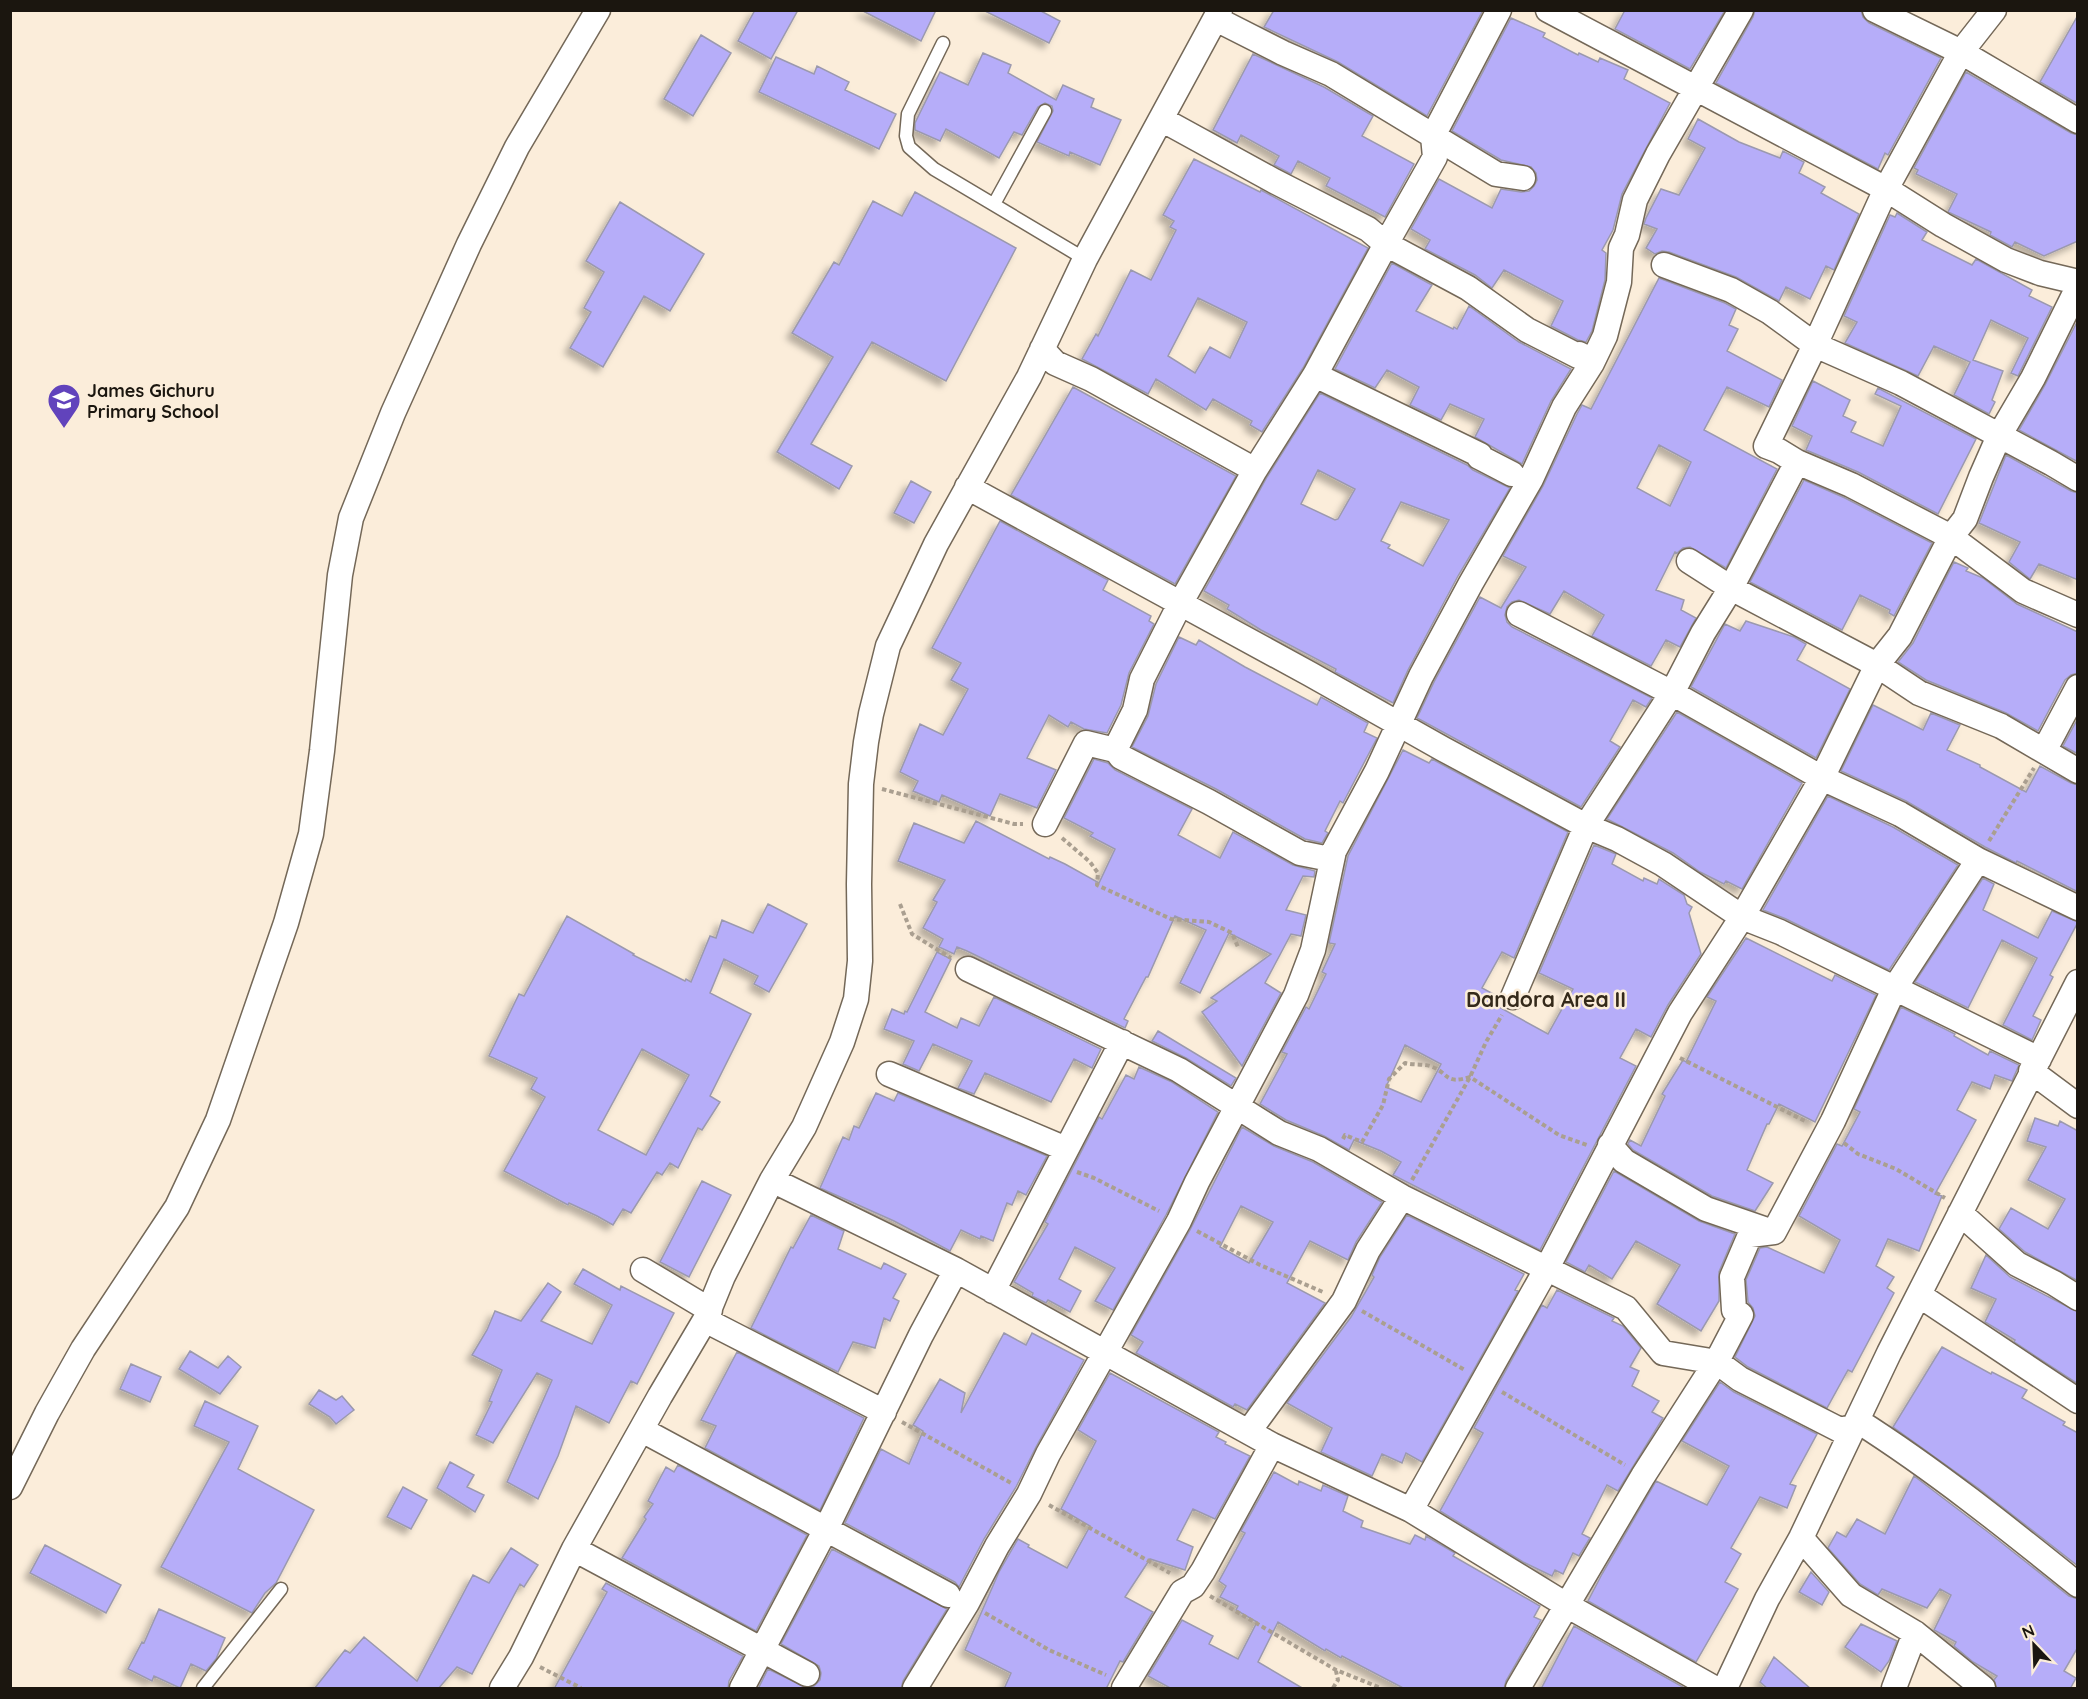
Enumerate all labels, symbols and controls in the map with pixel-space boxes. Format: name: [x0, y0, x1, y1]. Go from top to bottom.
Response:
place label: James Gichuru Primary School: [87, 379, 219, 423]
school or university icon: James Gichuru Primary School: [46, 382, 82, 429]
district label: Dandora Area II: [1466, 986, 1626, 1012]
north arrow: [2004, 1615, 2064, 1675]
text: N: [2019, 1620, 2037, 1643]

